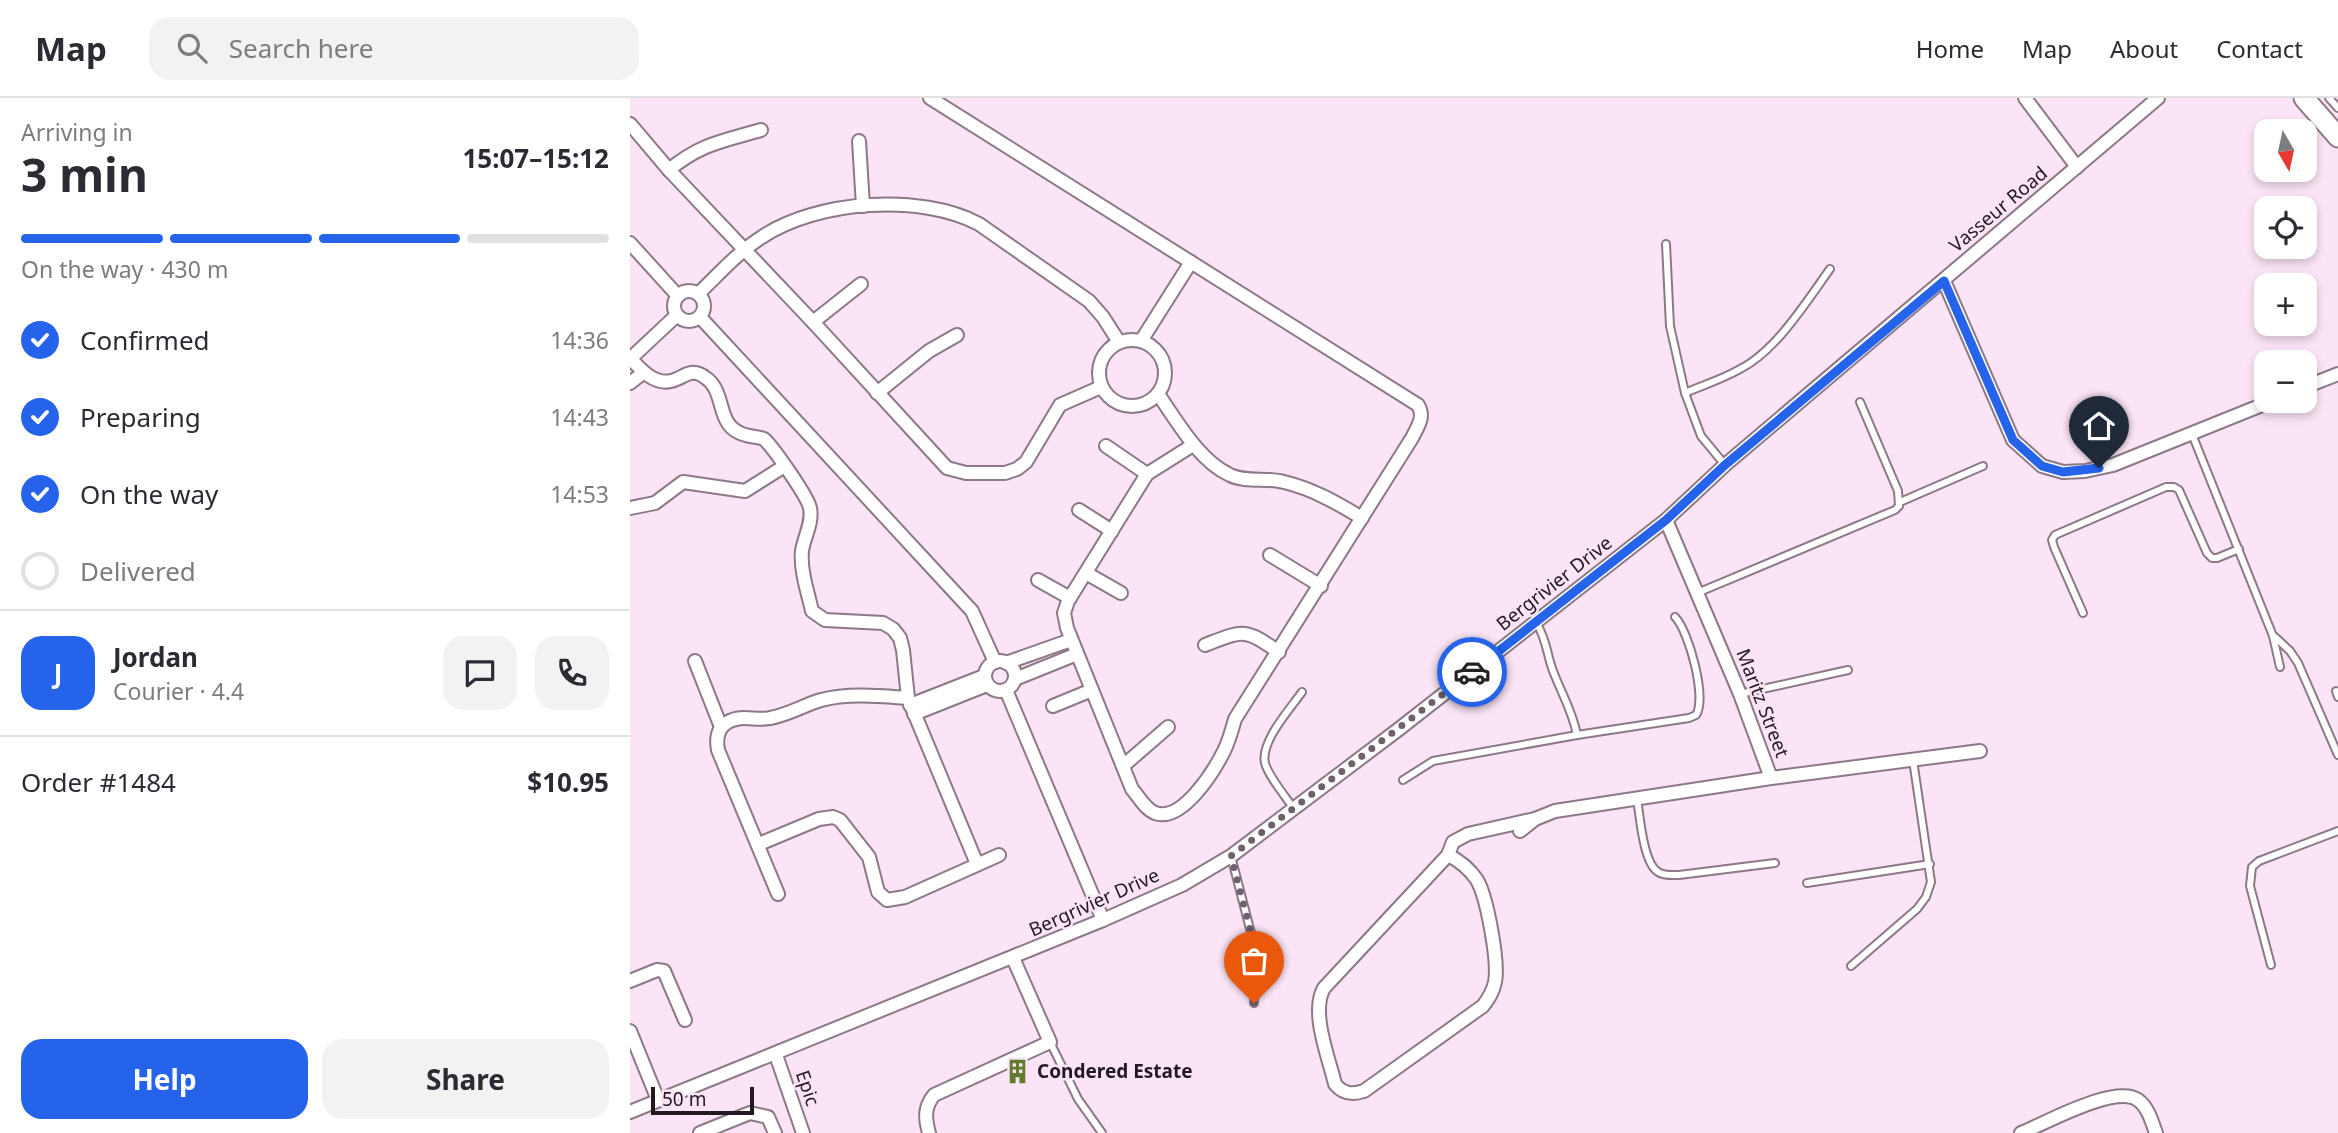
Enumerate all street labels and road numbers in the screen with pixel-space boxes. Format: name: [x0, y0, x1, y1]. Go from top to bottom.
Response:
street label: Vasseur Road: [1943, 160, 2053, 258]
street label: Bergrivier Drive: [1491, 530, 1617, 636]
street label: Maritz Street: [1730, 645, 1796, 761]
street label: Bergrivier Drive: [1025, 862, 1163, 942]
street label: Epic: [790, 1067, 826, 1109]

